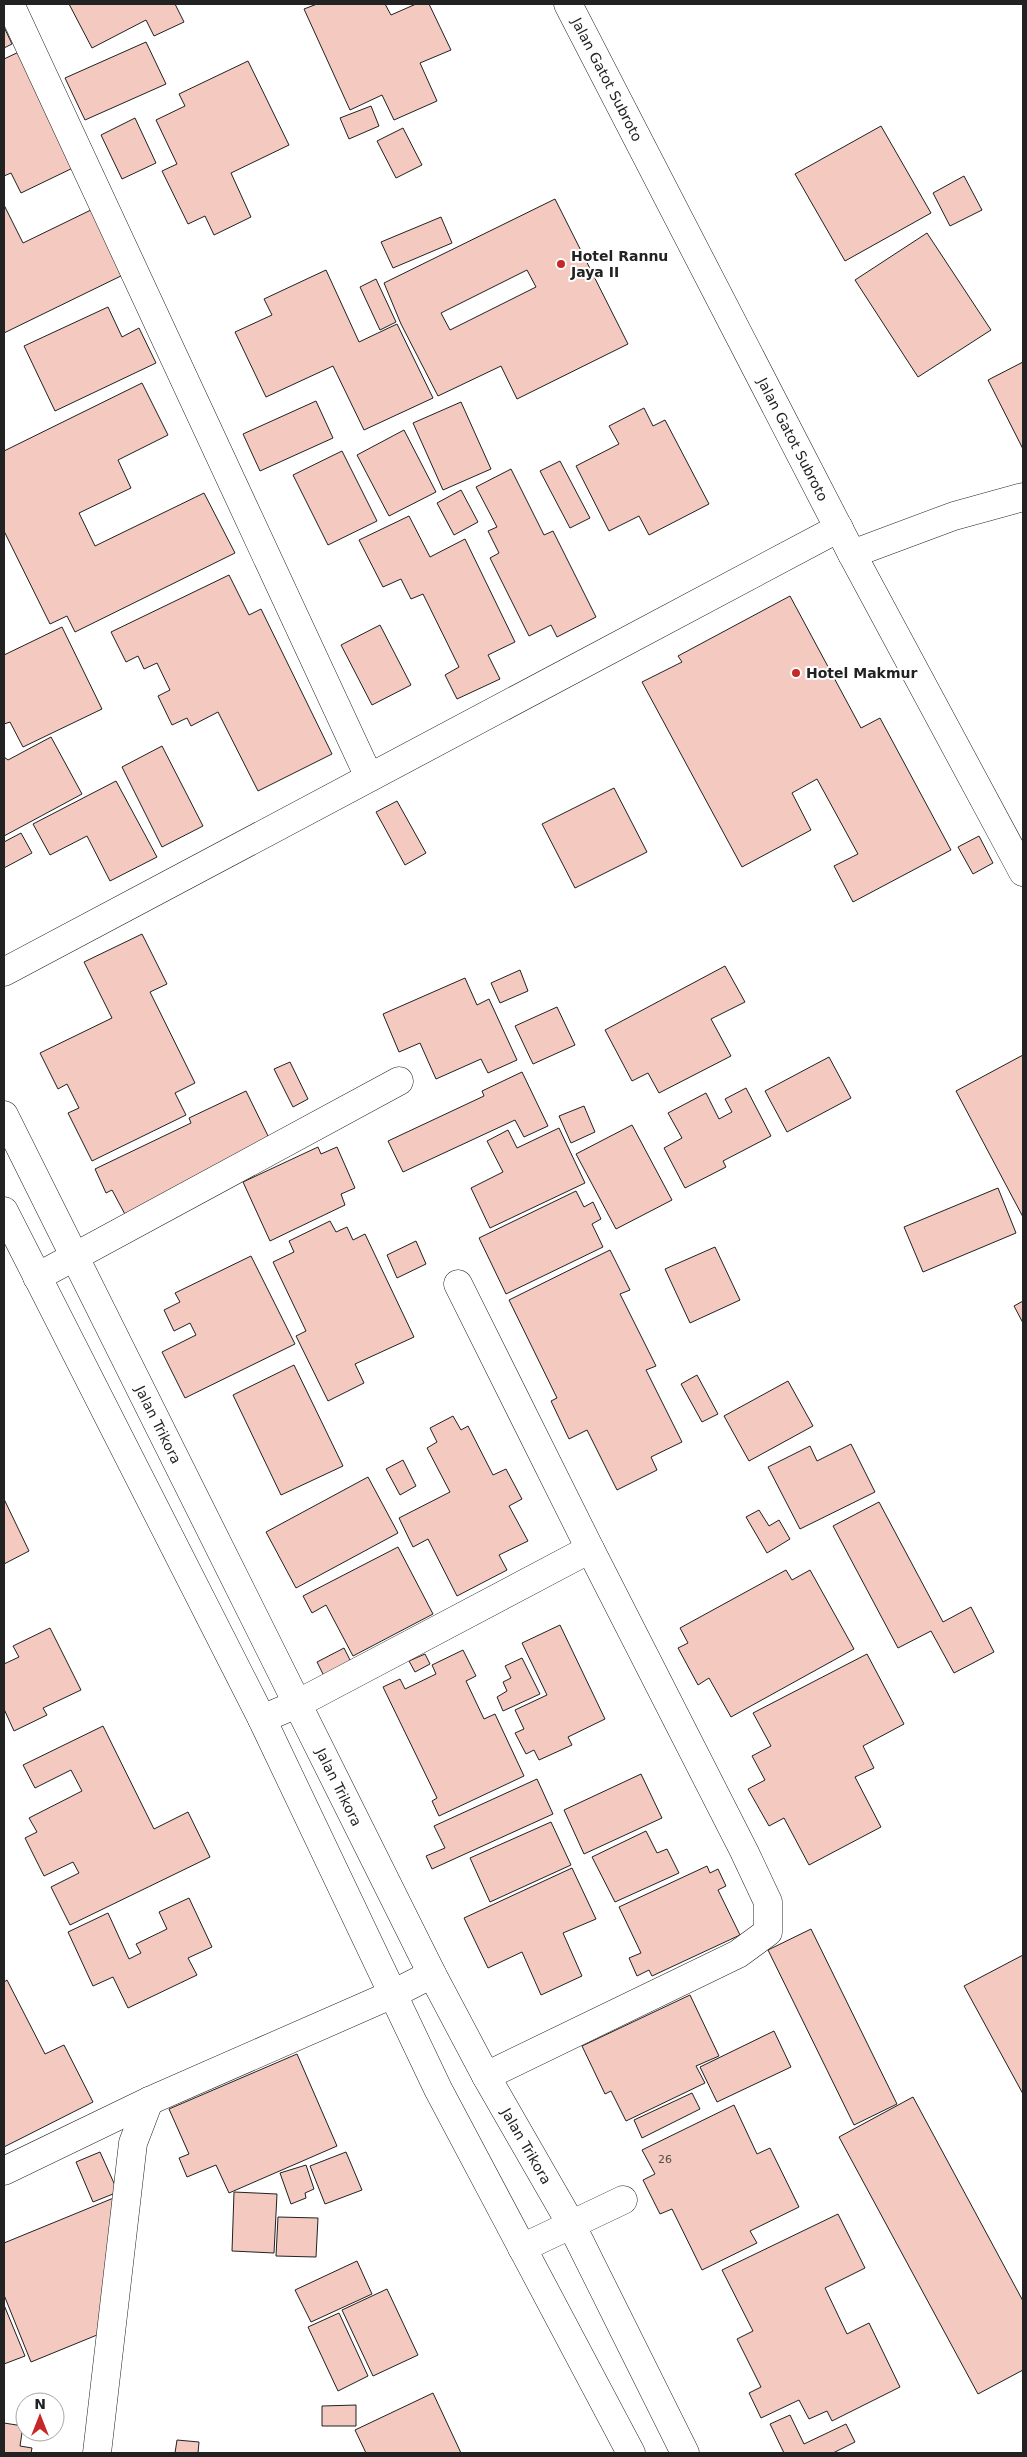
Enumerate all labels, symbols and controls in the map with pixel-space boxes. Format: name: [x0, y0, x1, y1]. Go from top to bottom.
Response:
street label: Jalan Gatot Subroto: [568, 14, 645, 144]
place label: Hotel Rannu Jaya II: [570, 248, 668, 280]
marker: Hotel Rannu Jaya II: [555, 258, 567, 270]
street label: Jalan Gatot Subroto: [754, 374, 831, 504]
place label: Hotel Makmur: [806, 665, 917, 681]
marker: Hotel Makmur: [790, 667, 802, 679]
street label: Jalan Trikora: [132, 1382, 184, 1466]
street label: Jalan Trikora: [312, 1745, 365, 1829]
street label: Jalan Trikora: [498, 2104, 554, 2187]
house number: 26: [658, 2153, 672, 2166]
north arrow: [15, 2392, 65, 2442]
text: N: [34, 2396, 46, 2412]

